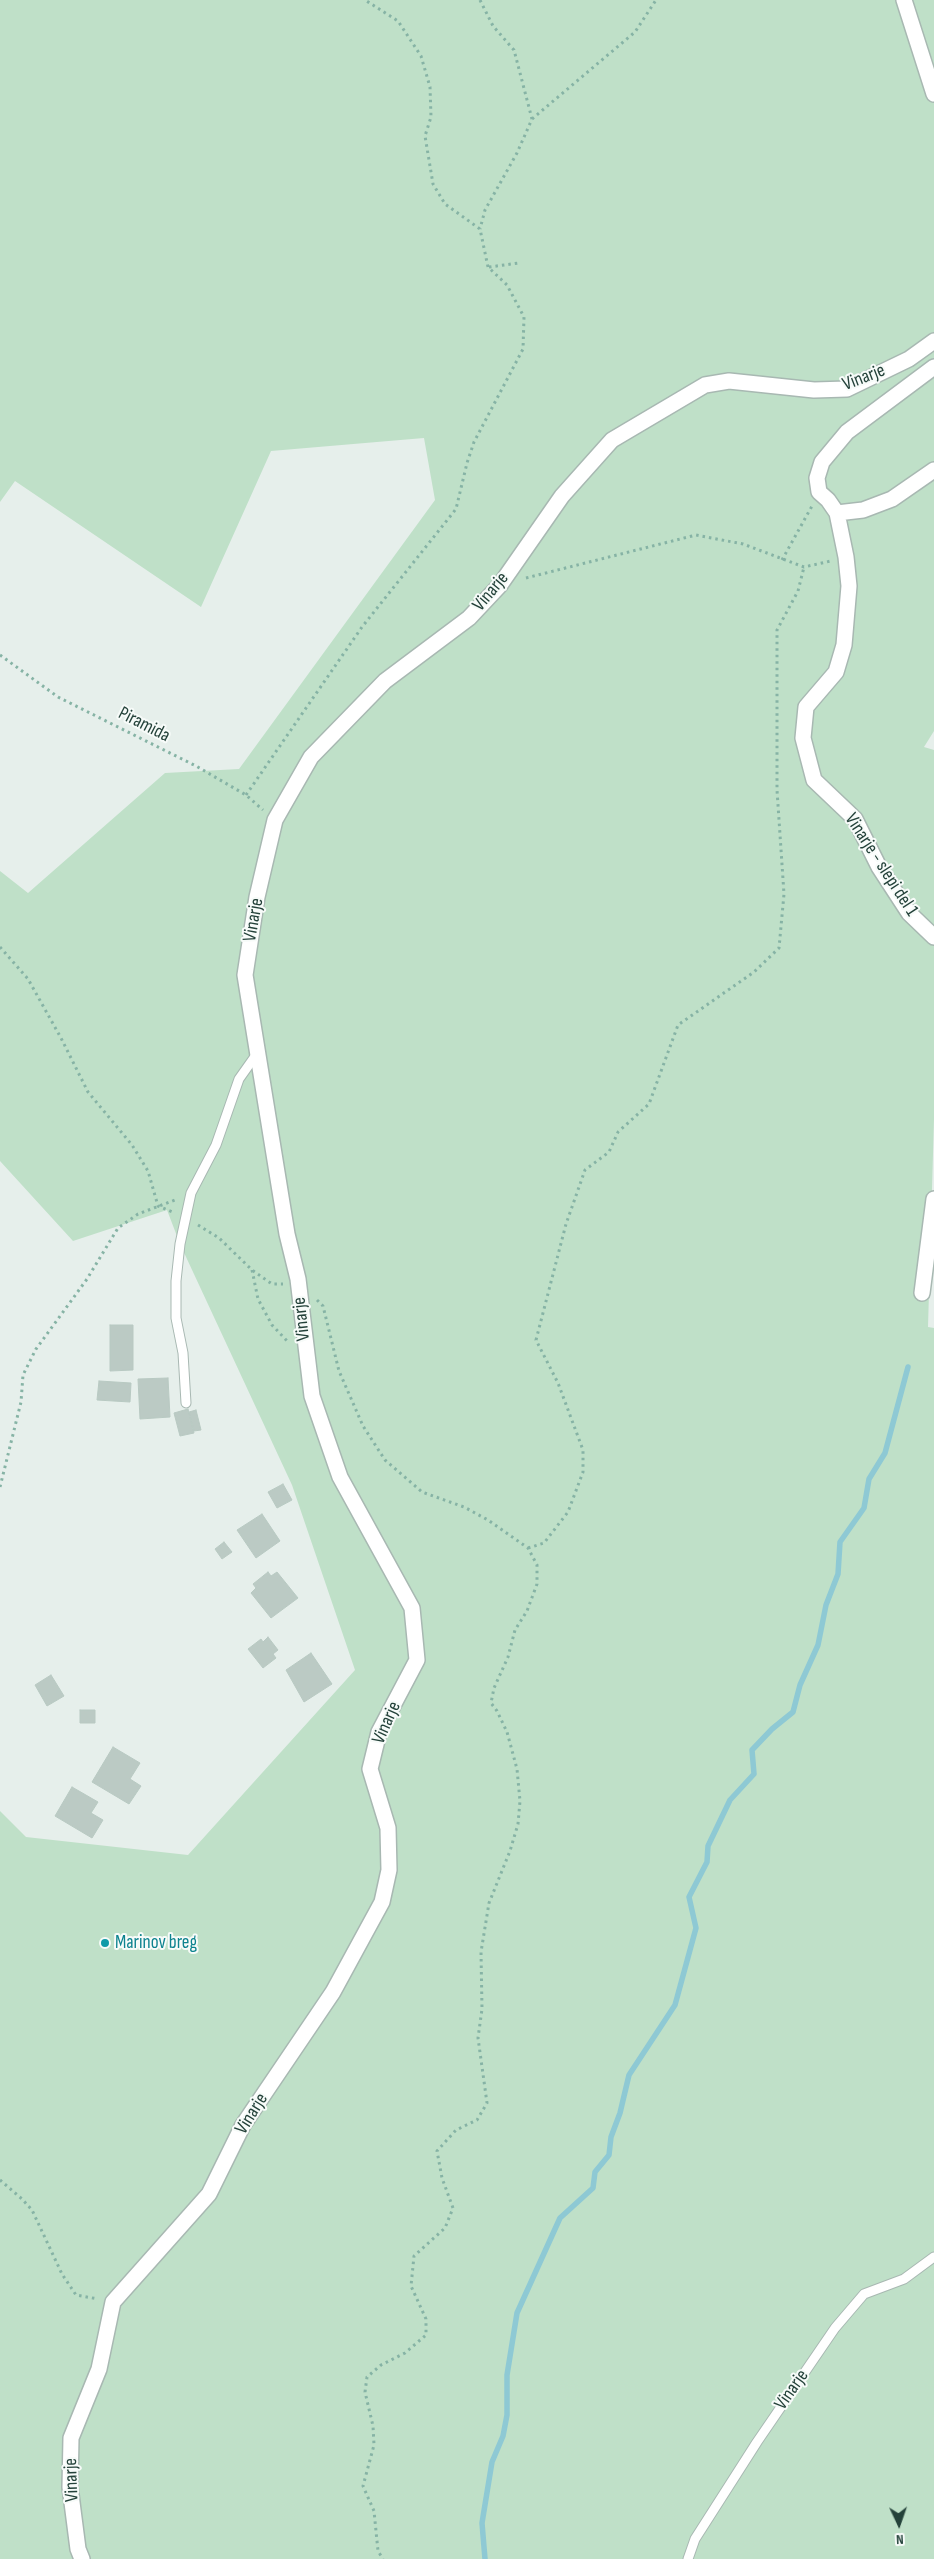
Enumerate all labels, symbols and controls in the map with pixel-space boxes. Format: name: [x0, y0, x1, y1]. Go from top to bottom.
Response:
street label: Vinarje: [839, 359, 889, 397]
street label: Vinarje: [468, 568, 514, 616]
street label: Piramida: [114, 702, 174, 748]
street label: Vinarje - slepi del 1: [839, 809, 923, 921]
street label: Vinarje: [239, 896, 269, 944]
street label: Vinarje: [288, 1296, 316, 1342]
street label: Vinarje: [368, 1698, 406, 1748]
place label: Marinov breg: [115, 1932, 197, 1954]
marker: Marinov breg: [99, 1937, 111, 1949]
street label: Vinarje: [231, 2089, 273, 2139]
street label: Vinarje: [770, 2365, 814, 2415]
street label: Vinarje: [60, 2458, 84, 2502]
north arrow: [874, 2499, 924, 2549]
text: N: [896, 2531, 904, 2548]

